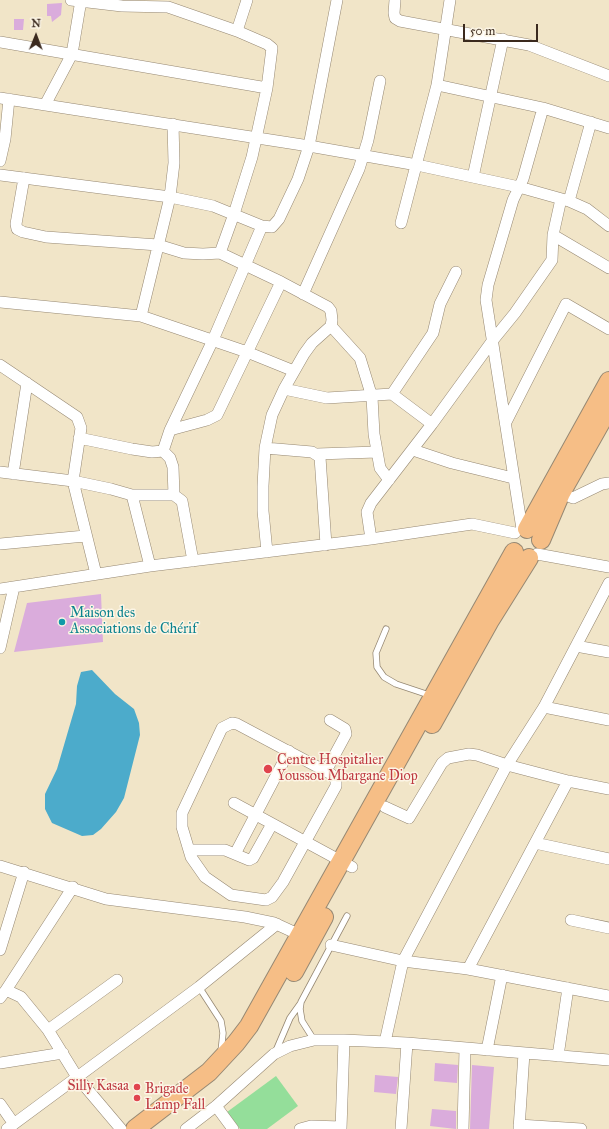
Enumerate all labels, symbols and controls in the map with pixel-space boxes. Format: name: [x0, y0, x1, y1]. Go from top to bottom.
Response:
north arrow: [16, 16, 56, 56]
scale bar: [465, 16, 540, 42]
text: N: [31, 17, 41, 30]
text: 50 m: [470, 24, 495, 38]
place label: Maison des Associations de Chérif: [70, 606, 197, 638]
marker: Maison des Associations de Chérif: [57, 617, 67, 627]
place label: Centre Hospitalier Youssou Mbargane Diop: [277, 753, 418, 786]
marker: Centre Hospitalier Youssou Mbargane Diop: [262, 763, 274, 775]
place label: Silly Kasaa: [67, 1079, 129, 1095]
marker: Silly Kasaa: [132, 1082, 142, 1092]
place label: Brigade Lamp Fall: [145, 1082, 205, 1114]
marker: Brigade Lamp Fall: [132, 1093, 142, 1103]

